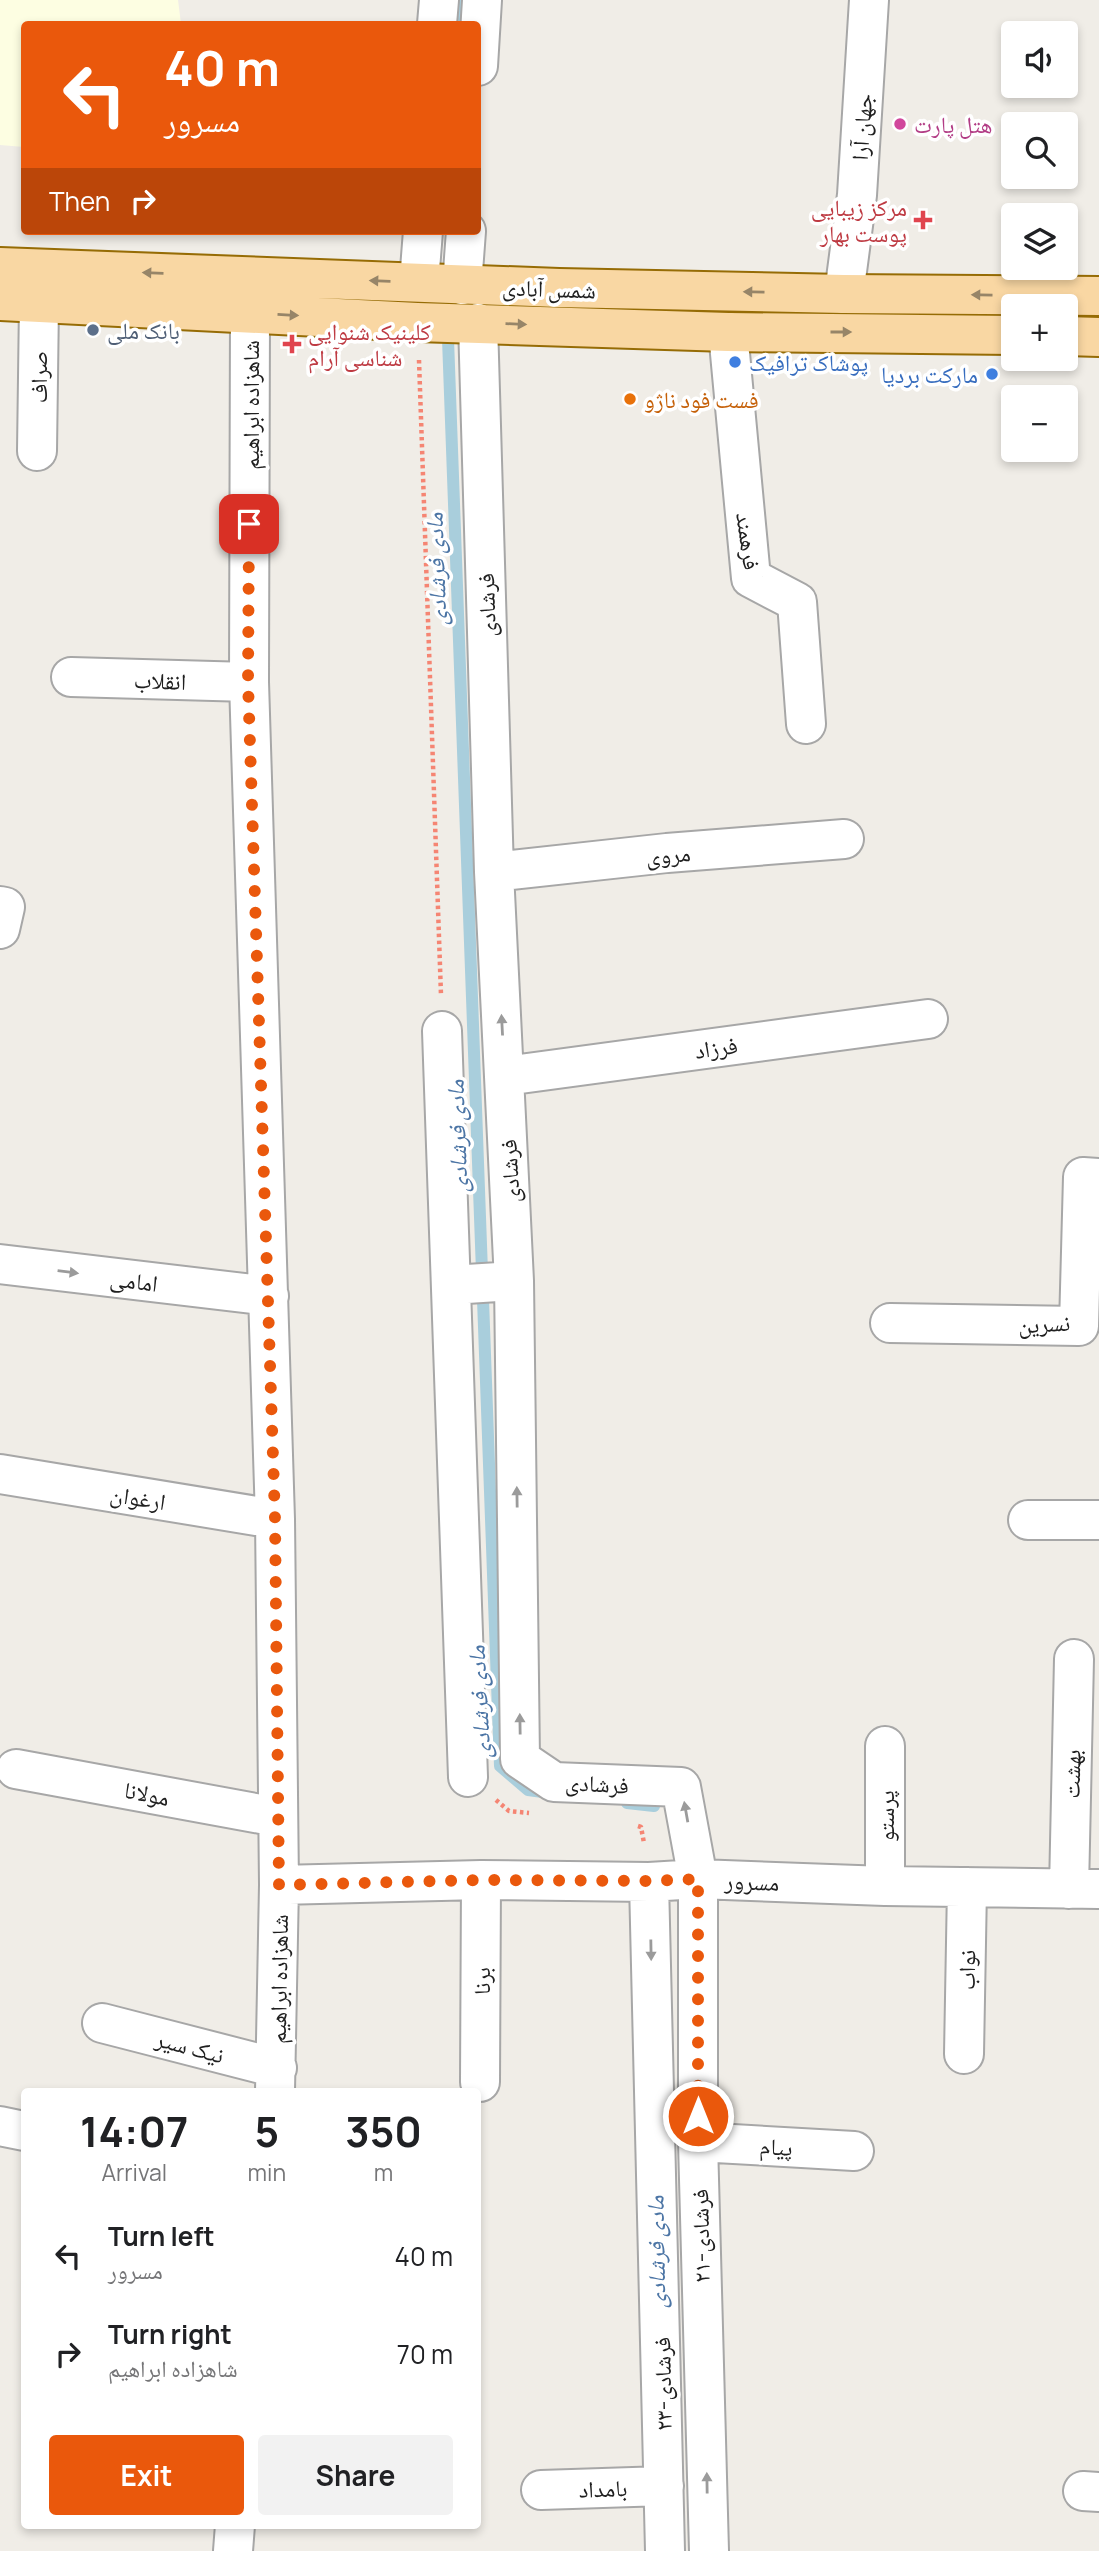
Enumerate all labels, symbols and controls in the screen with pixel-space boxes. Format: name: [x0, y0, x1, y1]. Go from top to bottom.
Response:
map controls: [1001, 21, 1078, 462]
button: sound: [1001, 21, 1078, 98]
text: 40 m: [164, 34, 280, 101]
icon: left: [49, 49, 140, 140]
street label: جهان آرا: [843, 92, 879, 162]
text: مسرور: [164, 98, 240, 142]
place label: هتل پارت: [914, 108, 993, 140]
button: search: [1001, 112, 1078, 189]
marker: هتل پارت: [892, 116, 908, 132]
icon: right: [124, 182, 162, 220]
text: Then: [49, 183, 110, 219]
place label: مرکز زیبایی پوست بهار: [811, 191, 907, 249]
button: layers: [1001, 203, 1078, 280]
marker: مرکز زیبایی پوست بهار: [913, 210, 933, 230]
one-way arrow: [141, 268, 163, 279]
street label: شمس آبادی: [501, 270, 597, 306]
one-way arrow: [369, 275, 391, 287]
one-way arrow: [743, 287, 765, 298]
one-way arrow: [971, 289, 993, 301]
button: +: [1001, 294, 1078, 371]
one-way arrow: [278, 310, 300, 321]
place label: بانک ملی: [107, 314, 180, 346]
place label: کلینیک شنوایی شناسی آرام: [308, 315, 431, 374]
one-way arrow: [505, 318, 527, 329]
marker: بانک ملی: [85, 322, 101, 338]
one-way arrow: [830, 326, 852, 338]
marker: کلینیک شنوایی شناسی آرام: [282, 334, 302, 354]
street label: شاهزاده ابراهیم: [234, 340, 267, 470]
place label: پوشاک ترافیک: [749, 346, 868, 378]
street label: صراف: [22, 351, 54, 403]
marker: پوشاک ترافیک: [727, 354, 743, 370]
place label: مارکت بردیا: [881, 358, 978, 390]
marker: مارکت بردیا: [984, 366, 1000, 382]
place label: فست فود ناژو: [644, 383, 759, 415]
button: −: [1001, 385, 1078, 462]
marker: فست فود ناژو: [622, 391, 638, 407]
pin: [219, 494, 279, 554]
icon: arrive: [230, 505, 268, 543]
street label: فرهمند: [729, 510, 769, 572]
water label: مادی فرشادی: [417, 512, 453, 626]
street label: فرشادی: [469, 573, 503, 637]
street label: انقلاب: [133, 663, 187, 697]
street label: مروی: [644, 836, 692, 872]
one-way arrow: [497, 1013, 508, 1035]
street label: فرزاد: [693, 1028, 739, 1066]
water label: مادی فرشادی: [438, 1079, 474, 1193]
street label: فرشادی: [491, 1138, 527, 1204]
street label: امامی: [108, 1261, 160, 1299]
one-way arrow: [57, 1266, 79, 1277]
street label: نسرین: [1017, 1306, 1071, 1340]
street label: ارغوان: [108, 1477, 168, 1517]
one-way arrow: [511, 1486, 523, 1508]
water label: مادی فرشادی: [459, 1645, 497, 1759]
one-way arrow: [514, 1713, 526, 1735]
street label: بهشت: [1055, 1749, 1087, 1799]
street label: فرشادی: [564, 1765, 630, 1801]
street label: مولانا: [122, 1773, 172, 1813]
street label: پرستو: [869, 1790, 901, 1842]
one-way arrow: [680, 1801, 691, 1823]
street label: مسرور: [723, 1864, 780, 1898]
street label: شاهزاده ابراهیم: [261, 1914, 296, 2044]
one-way arrow: [645, 1939, 657, 1961]
street label: نواب: [950, 1950, 982, 1990]
street label: برنا: [465, 1967, 497, 1995]
street label: نیک سیر: [151, 2021, 228, 2070]
position arrow: [661, 2079, 735, 2153]
text: 14:07: [80, 2102, 188, 2160]
text: 5: [255, 2102, 279, 2160]
text: 350: [345, 2102, 422, 2160]
street label: پیام: [759, 2129, 793, 2164]
text: Arrival: [101, 2156, 167, 2188]
text: min: [248, 2156, 286, 2188]
text: m: [374, 2156, 393, 2188]
street label: ۲۱-فرشادی: [683, 2189, 717, 2283]
water label: مادی فرشادی: [638, 2195, 672, 2309]
text: Turn left: [108, 2218, 215, 2254]
icon: left: [49, 2237, 87, 2275]
text: 40 m: [395, 2238, 453, 2274]
text: مسرور: [108, 2254, 163, 2286]
text: Turn right: [108, 2316, 232, 2352]
icon: right: [49, 2335, 87, 2373]
text: 70 m: [397, 2336, 453, 2372]
street label: ۲۳-فرشادی: [645, 2337, 679, 2431]
text: شاهزاده ابراهیم: [108, 2352, 238, 2384]
button: Exit: [49, 2435, 244, 2515]
button: Share: [258, 2435, 453, 2515]
street label: بامداد: [578, 2471, 628, 2505]
one-way arrow: [701, 2472, 712, 2494]

